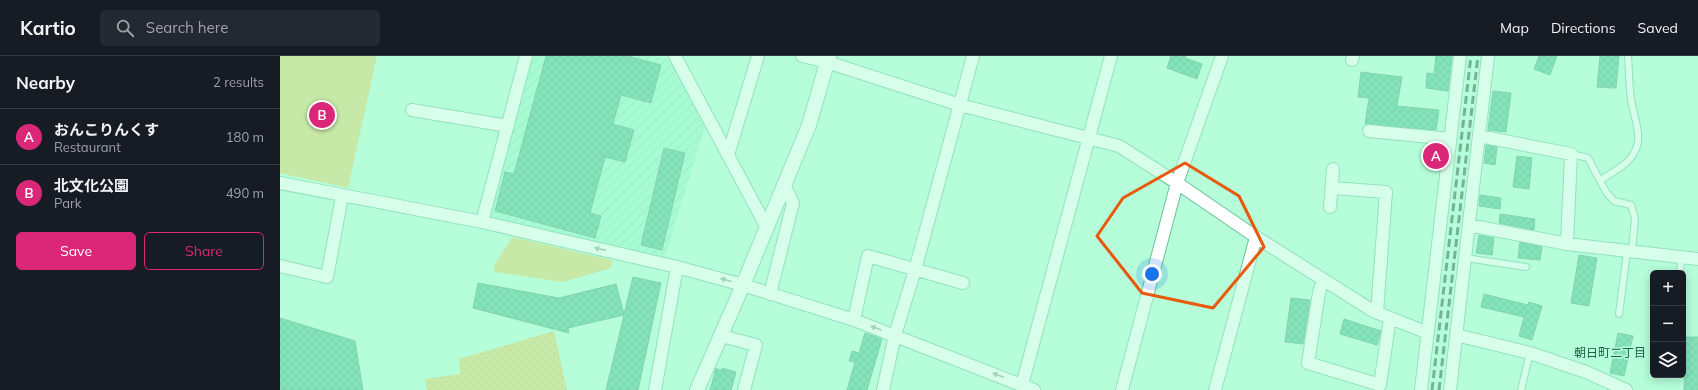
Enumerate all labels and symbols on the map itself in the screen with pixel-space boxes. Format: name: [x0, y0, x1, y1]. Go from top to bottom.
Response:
pin: B: [309, 100, 335, 130]
pin: A: [1423, 141, 1449, 171]
one-way arrow: [594, 246, 606, 252]
your location: [1142, 264, 1162, 284]
one-way arrow: [720, 277, 732, 283]
one-way arrow: [870, 325, 882, 331]
district label: 朝日町二丁目: [1574, 345, 1646, 360]
one-way arrow: [991, 372, 1003, 378]

